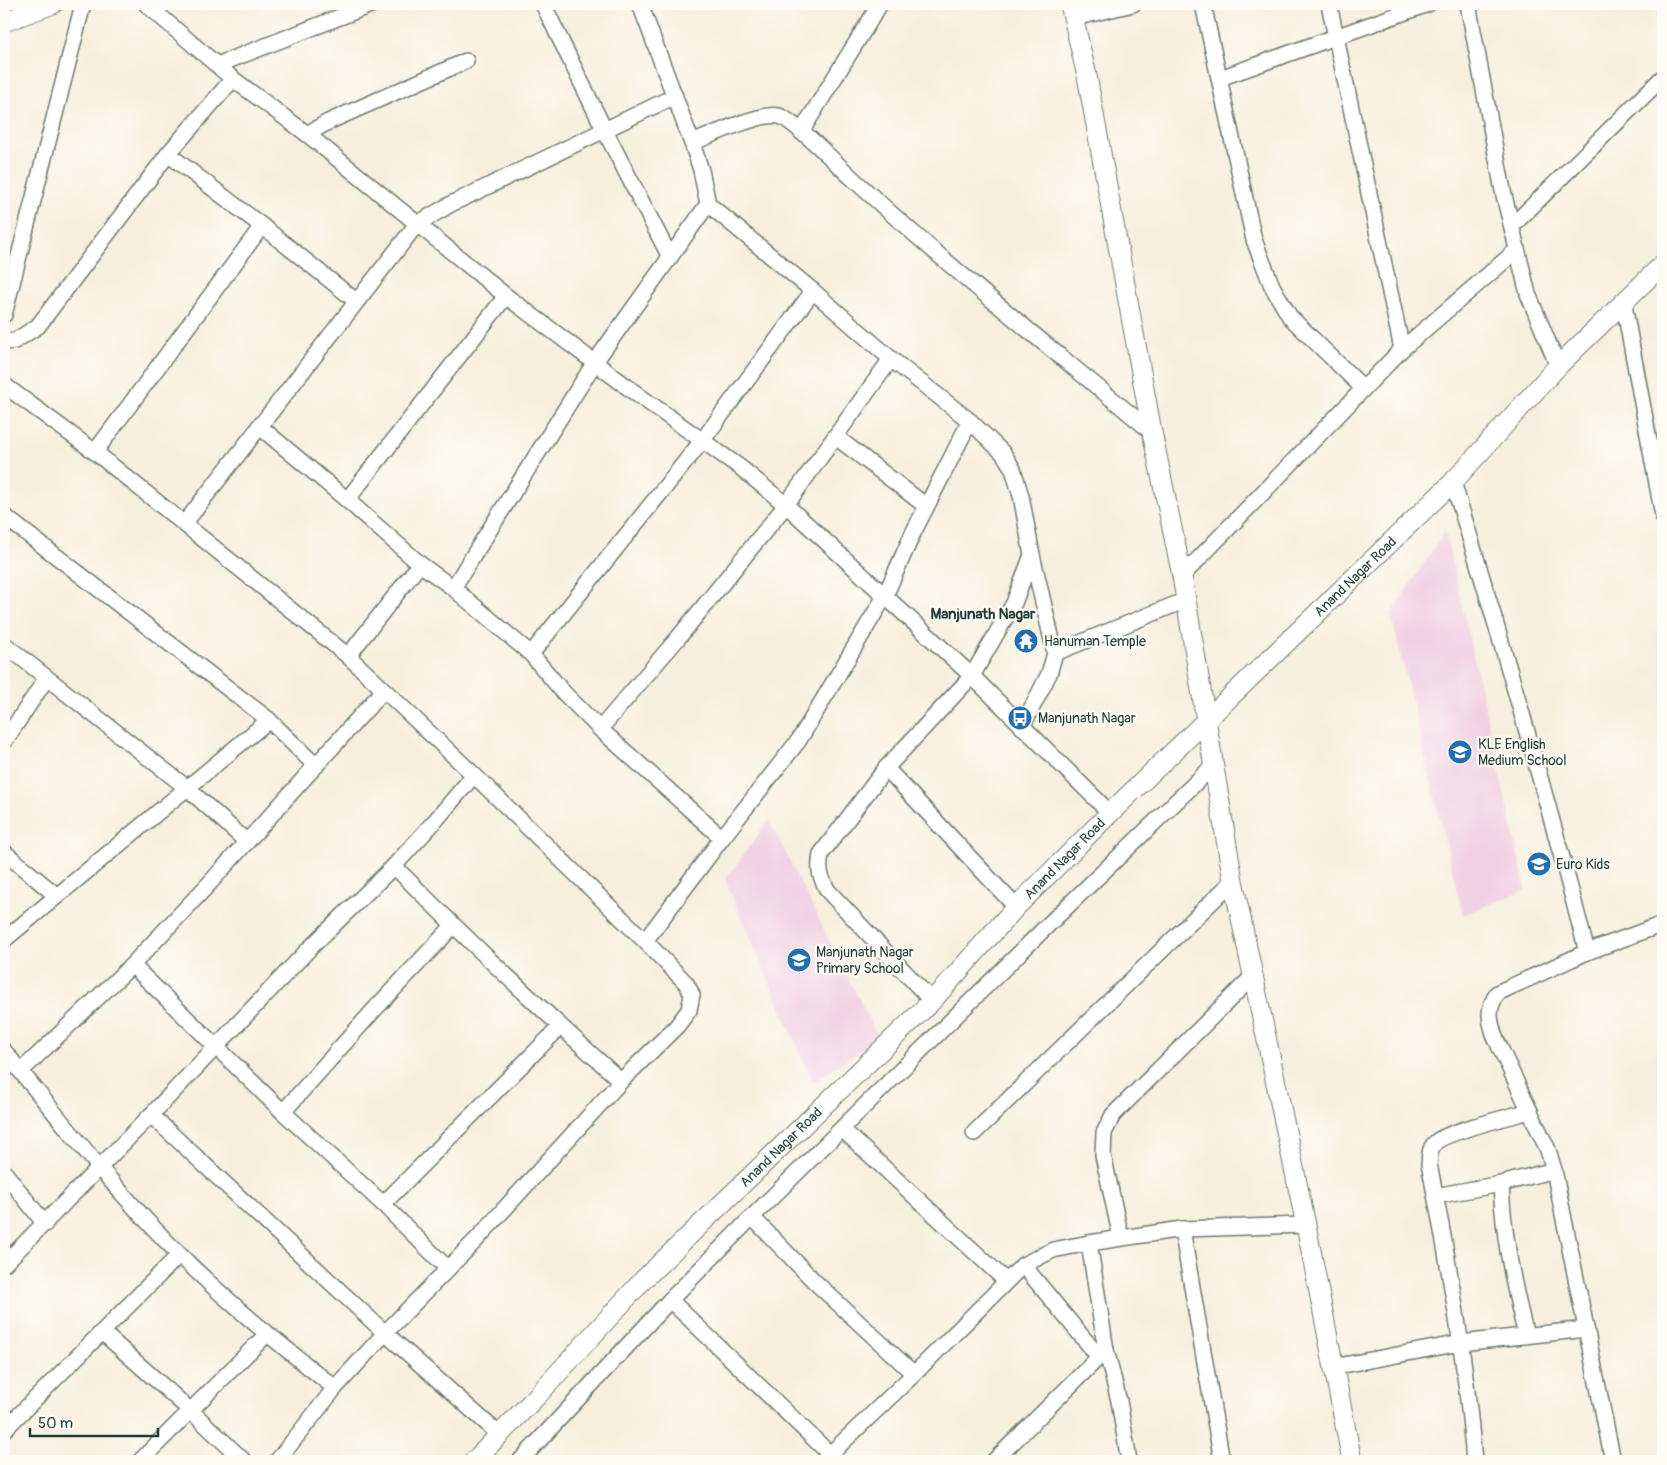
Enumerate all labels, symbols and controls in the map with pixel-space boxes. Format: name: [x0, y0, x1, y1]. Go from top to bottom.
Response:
street label: Anand Nagar Road: [1311, 533, 1400, 620]
district label: Manjunath Nagar: [931, 605, 1036, 624]
temple icon: Hanuman Temple: [1013, 628, 1039, 654]
place label: Hanuman Temple: [1044, 633, 1146, 650]
bus stop icon: Manjunath Nagar: [1007, 705, 1033, 731]
place label: Manjunath Nagar: [1038, 710, 1136, 727]
place label: KLE English Medium School: [1478, 736, 1567, 769]
school or university icon: KLE English Medium School: [1447, 739, 1473, 765]
street label: Anand Nagar Road: [1021, 815, 1109, 903]
school or university icon: Euro Kids: [1526, 851, 1552, 877]
place label: Euro Kids: [1556, 856, 1610, 873]
place label: Manjunath Nagar Primary School: [816, 944, 914, 977]
school or university icon: Manjunath Nagar Primary School: [786, 947, 812, 973]
street label: Anand Nagar Road: [736, 1104, 826, 1191]
scale bar: [30, 1405, 158, 1437]
text: 50 m: [38, 1414, 73, 1433]

